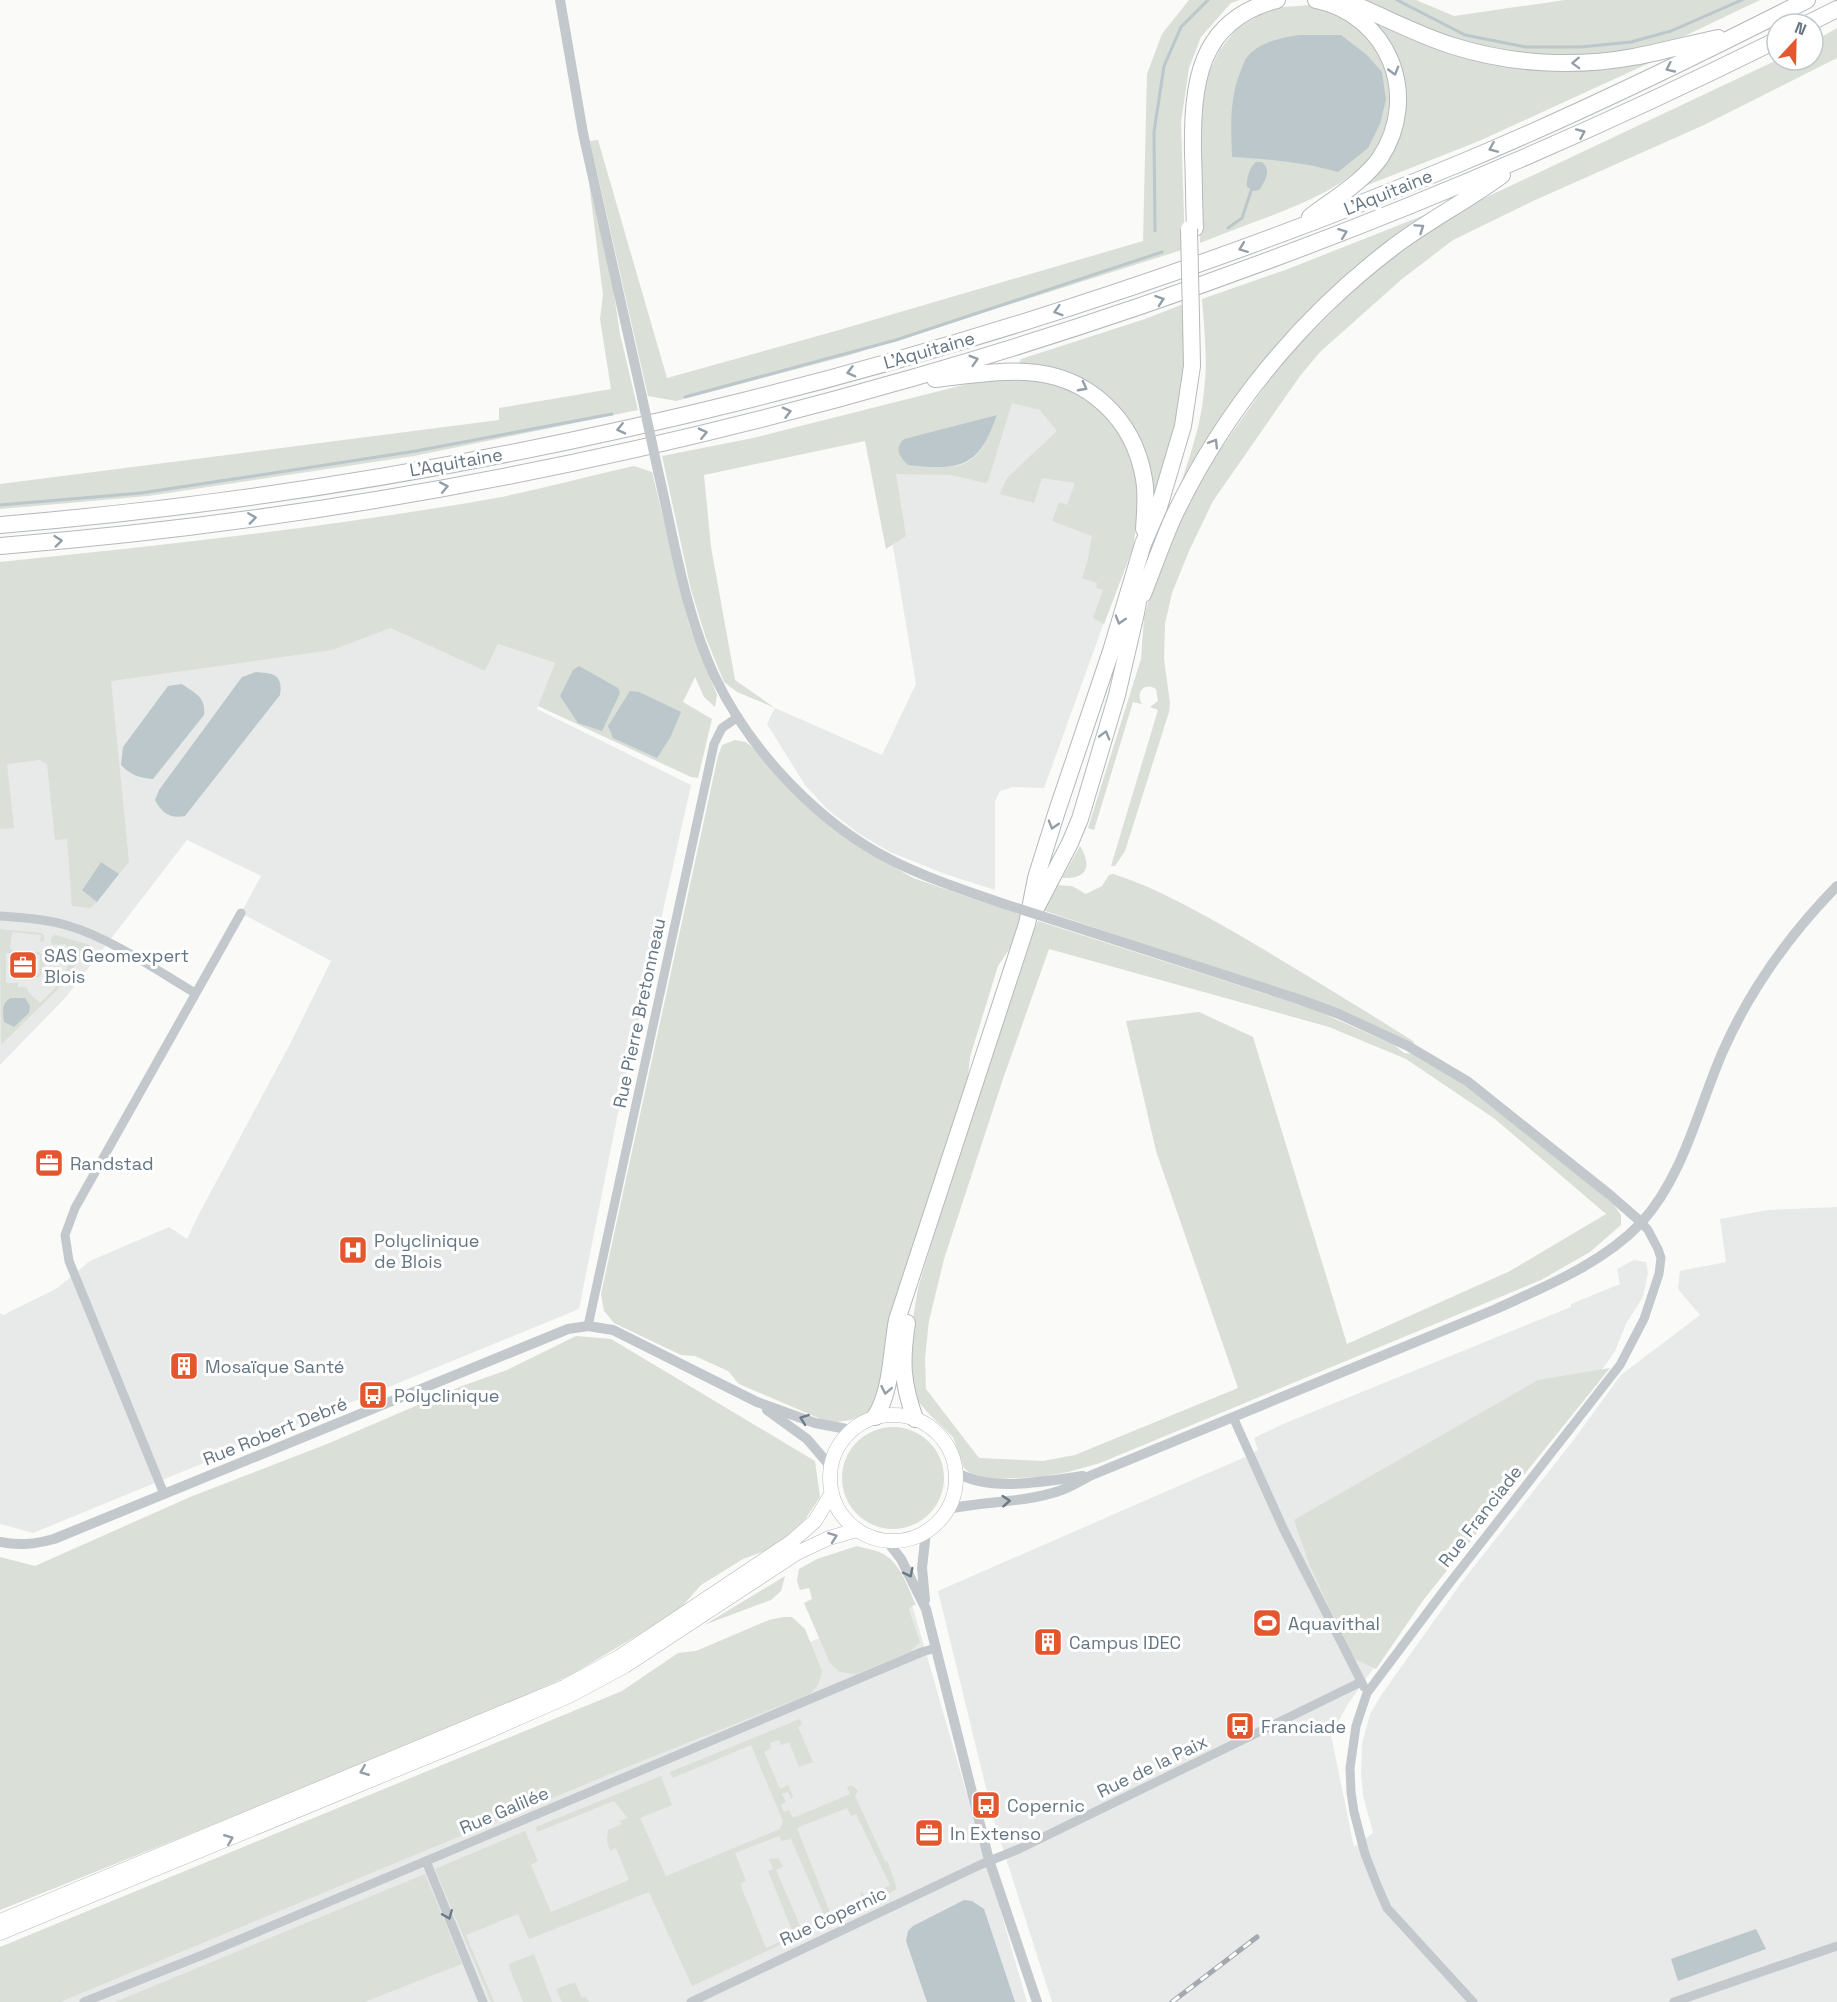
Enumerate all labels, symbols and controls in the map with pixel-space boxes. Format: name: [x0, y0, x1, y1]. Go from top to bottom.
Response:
north arrow: [1765, 12, 1825, 72]
text: N: [1792, 17, 1809, 40]
one-way arrow: [1572, 56, 1581, 69]
one-way arrow: [1666, 60, 1677, 72]
one-way arrow: [1387, 65, 1399, 76]
one-way arrow: [1574, 129, 1585, 141]
one-way arrow: [1488, 141, 1499, 153]
street label: L'Aquitaine: [1340, 164, 1436, 220]
one-way arrow: [1413, 224, 1424, 235]
one-way arrow: [1337, 228, 1348, 240]
one-way arrow: [1238, 241, 1249, 253]
one-way arrow: [1154, 295, 1165, 308]
one-way arrow: [1053, 304, 1064, 316]
street label: L'Aquitaine: [881, 326, 977, 374]
one-way arrow: [968, 355, 979, 367]
one-way arrow: [846, 365, 857, 377]
one-way arrow: [1076, 380, 1087, 391]
one-way arrow: [782, 406, 792, 419]
one-way arrow: [617, 422, 627, 435]
one-way arrow: [698, 427, 708, 440]
one-way arrow: [1207, 439, 1219, 449]
street label: L'Aquitaine: [408, 443, 504, 481]
one-way arrow: [439, 481, 449, 494]
one-way arrow: [247, 512, 256, 525]
one-way arrow: [54, 535, 63, 548]
one-way arrow: [1115, 614, 1127, 625]
one-way arrow: [1098, 730, 1110, 741]
one-way arrow: [1048, 819, 1060, 830]
street label: Rue Pierre Bretonneau: [608, 916, 670, 1110]
place label: SAS Geomexpert Blois: [44, 944, 189, 988]
office icon: SAS Geomexpert Blois: [7, 949, 39, 981]
office icon: Randstad: [33, 1147, 65, 1179]
place label: Randstad: [70, 1152, 154, 1175]
place label: Polyclinique de Blois: [374, 1229, 479, 1273]
hospital icon: Polyclinique de Blois: [337, 1234, 369, 1266]
building icon: Mosaïque Santé: [168, 1350, 200, 1382]
place label: Mosaïque Santé: [205, 1355, 345, 1378]
bus stop icon: Polyclinique: [357, 1379, 389, 1411]
place label: Polyclinique: [394, 1384, 499, 1407]
one-way arrow: [880, 1385, 893, 1395]
street label: Rue Robert Debré: [200, 1392, 350, 1470]
one-way arrow: [799, 1414, 810, 1427]
street label: Rue Franciade: [1433, 1461, 1527, 1571]
one-way arrow: [1002, 1495, 1011, 1508]
one-way arrow: [827, 1532, 838, 1545]
one-way arrow: [902, 1567, 913, 1578]
sports icon: Aquavithal: [1251, 1607, 1283, 1639]
place label: Aquavithal: [1288, 1612, 1380, 1635]
building icon: Campus IDEC: [1032, 1626, 1064, 1658]
place label: Campus IDEC: [1069, 1631, 1181, 1654]
bus stop icon: Franciade: [1224, 1710, 1256, 1742]
place label: Franciade: [1261, 1715, 1346, 1738]
street label: Rue de la Paix: [1093, 1729, 1211, 1803]
one-way arrow: [360, 1764, 371, 1776]
street label: Rue Galilée: [456, 1781, 552, 1839]
bus stop icon: Copernic: [970, 1789, 1002, 1821]
place label: Copernic: [1007, 1794, 1085, 1817]
office icon: In Extenso: [913, 1817, 945, 1849]
place label: In Extenso: [950, 1822, 1041, 1845]
one-way arrow: [222, 1834, 233, 1846]
street label: Rue Copernic: [776, 1881, 890, 1951]
one-way arrow: [441, 1909, 453, 1920]

